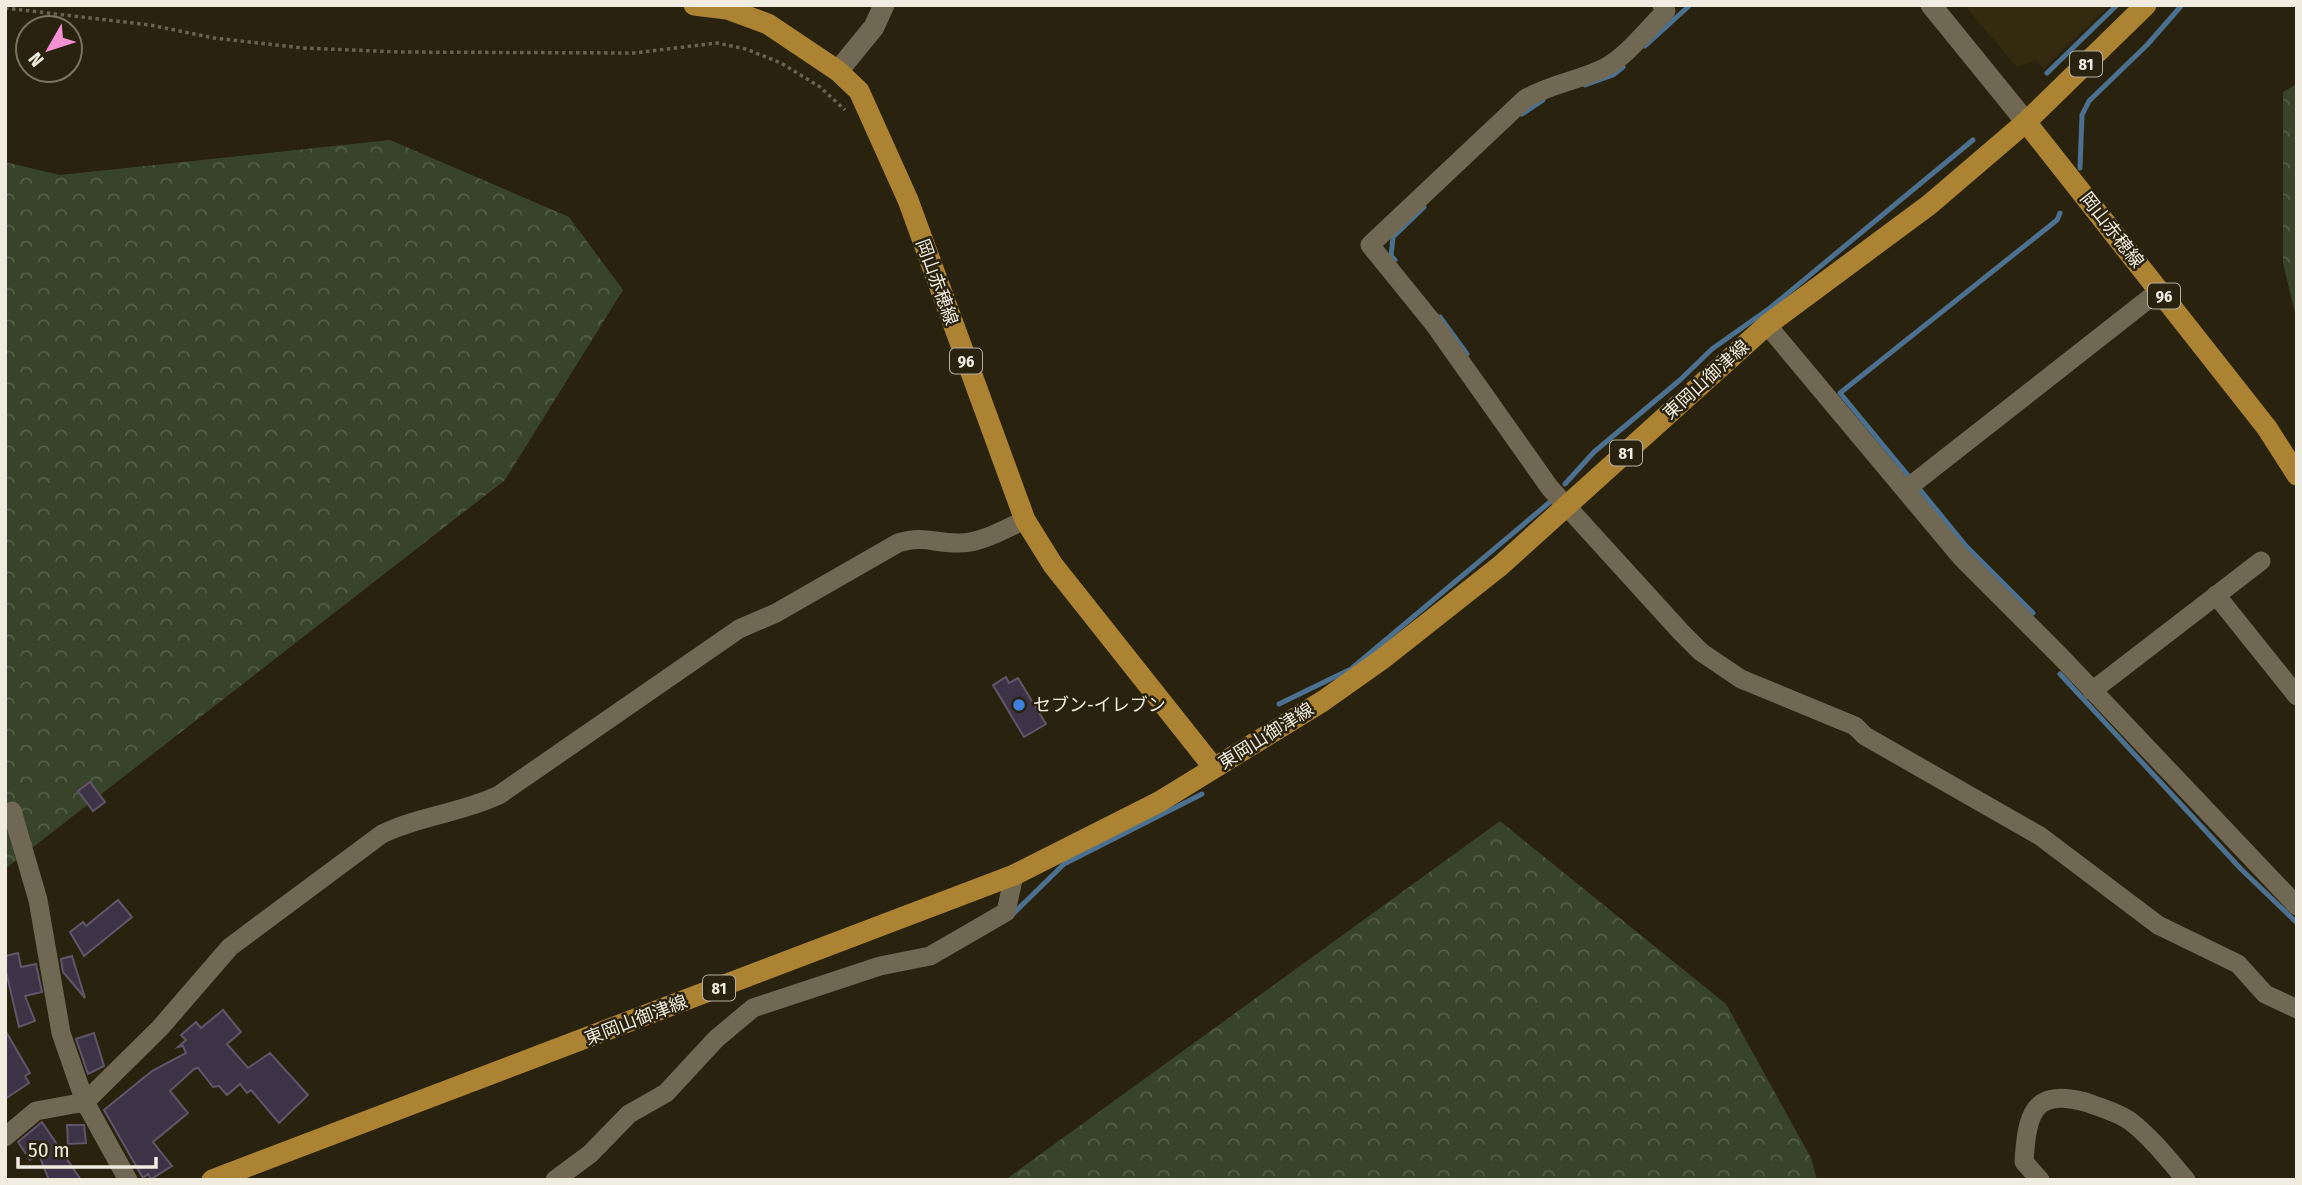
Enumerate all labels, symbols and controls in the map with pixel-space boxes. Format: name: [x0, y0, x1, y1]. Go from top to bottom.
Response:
north arrow: [14, 14, 84, 84]
text: N: [24, 48, 49, 71]
road number: 81: [2070, 52, 2102, 76]
street label: 岡山赤穂線: [2076, 188, 2148, 272]
street label: 岡山赤穂線: [911, 236, 963, 328]
road number: 96: [2148, 284, 2180, 308]
street label: 東岡山御津線: [1659, 336, 1753, 424]
road number: 96: [950, 348, 982, 374]
road number: 81: [1610, 440, 1642, 466]
place label: セブン-イレブン: [1033, 694, 1166, 716]
marker: セブン-イレブン: [1011, 697, 1027, 713]
street label: 東岡山御津線: [1214, 698, 1318, 774]
road number: 81: [703, 976, 735, 1000]
street label: 東岡山御津線: [582, 990, 690, 1050]
scale bar: [18, 1126, 156, 1170]
text: 50 m: [28, 1137, 70, 1163]

